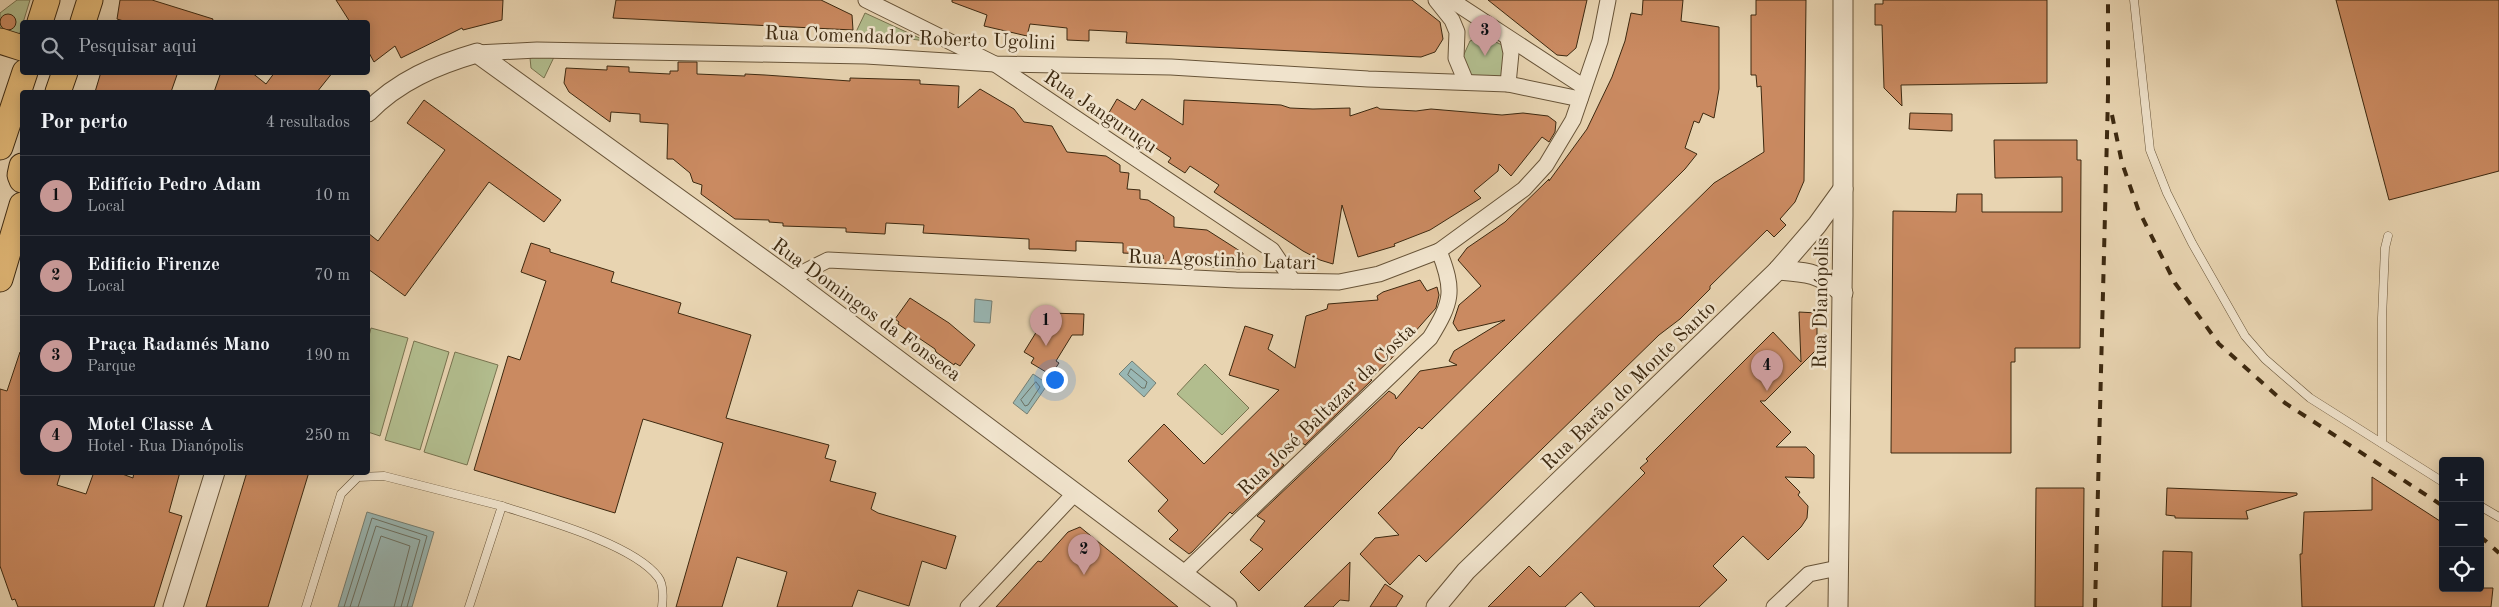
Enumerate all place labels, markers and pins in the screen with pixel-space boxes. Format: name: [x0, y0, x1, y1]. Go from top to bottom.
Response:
pin: 3: [1469, 15, 1501, 56]
pin: 1: [1030, 305, 1062, 346]
pin: 4: [1751, 350, 1783, 391]
pin: 2: [1068, 534, 1100, 575]

